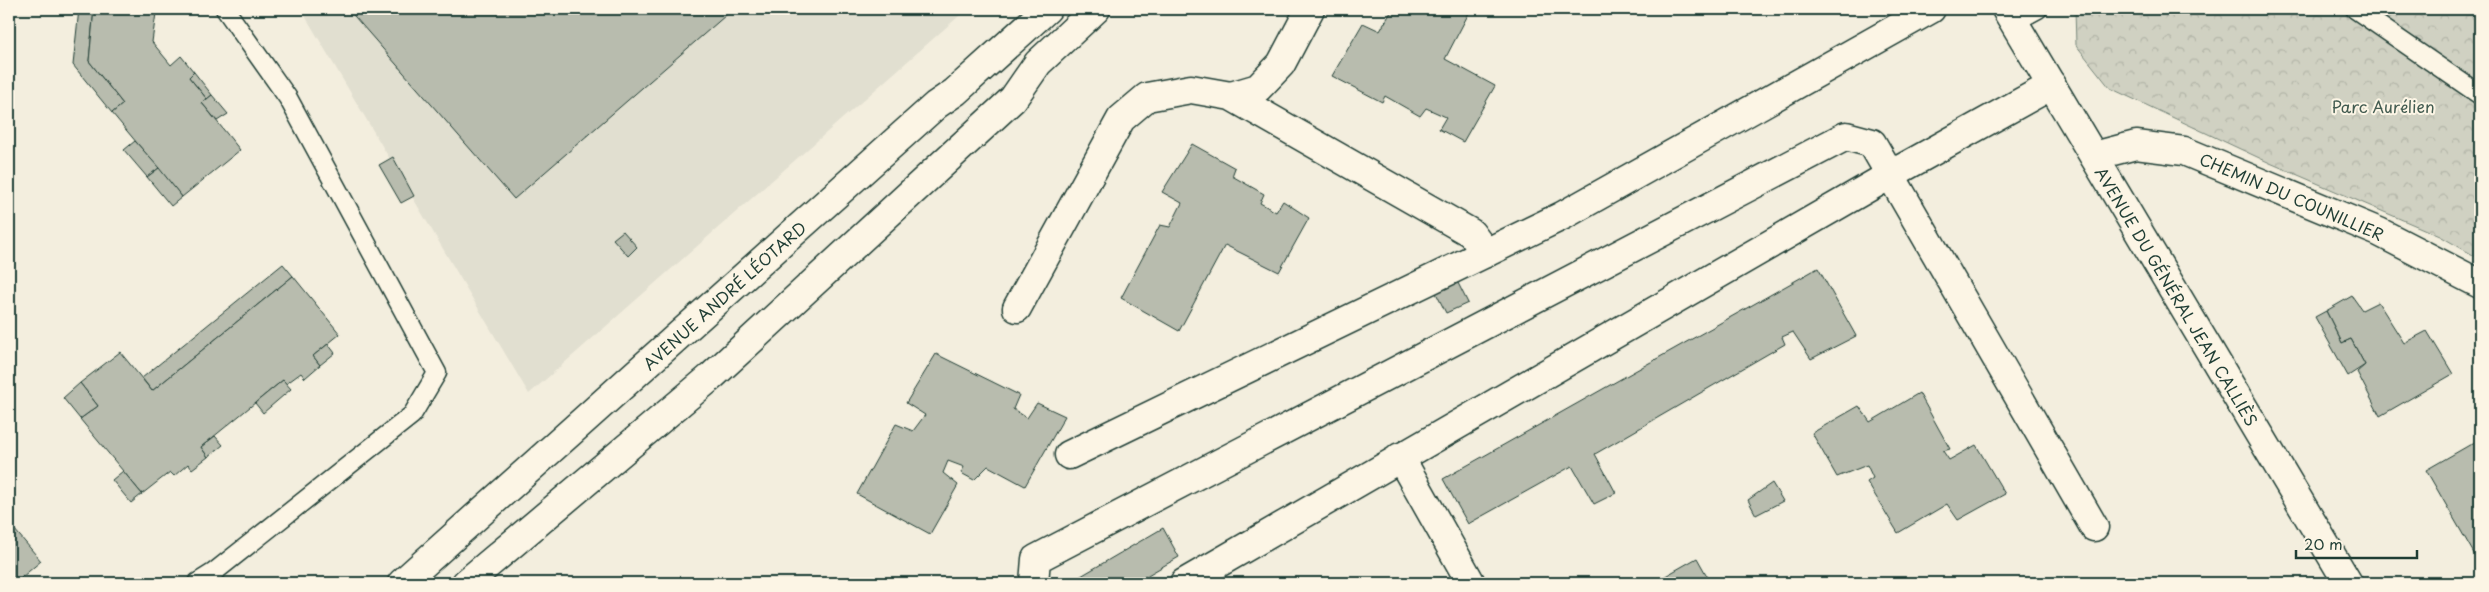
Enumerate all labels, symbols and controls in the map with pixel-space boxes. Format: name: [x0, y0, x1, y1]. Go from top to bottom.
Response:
park label: Parc Aurélien: [2331, 94, 2435, 118]
street label: CHEMIN DU COUNILLIER: [2196, 146, 2388, 246]
street label: AVENUE DU GÉNÉRAL JEAN CALLIÈS: [2090, 162, 2264, 430]
street label: AVENUE ANDRÉ LÉOTARD: [637, 215, 811, 375]
scale bar: [2296, 527, 2418, 559]
text: 20 m: [2304, 532, 2343, 555]

